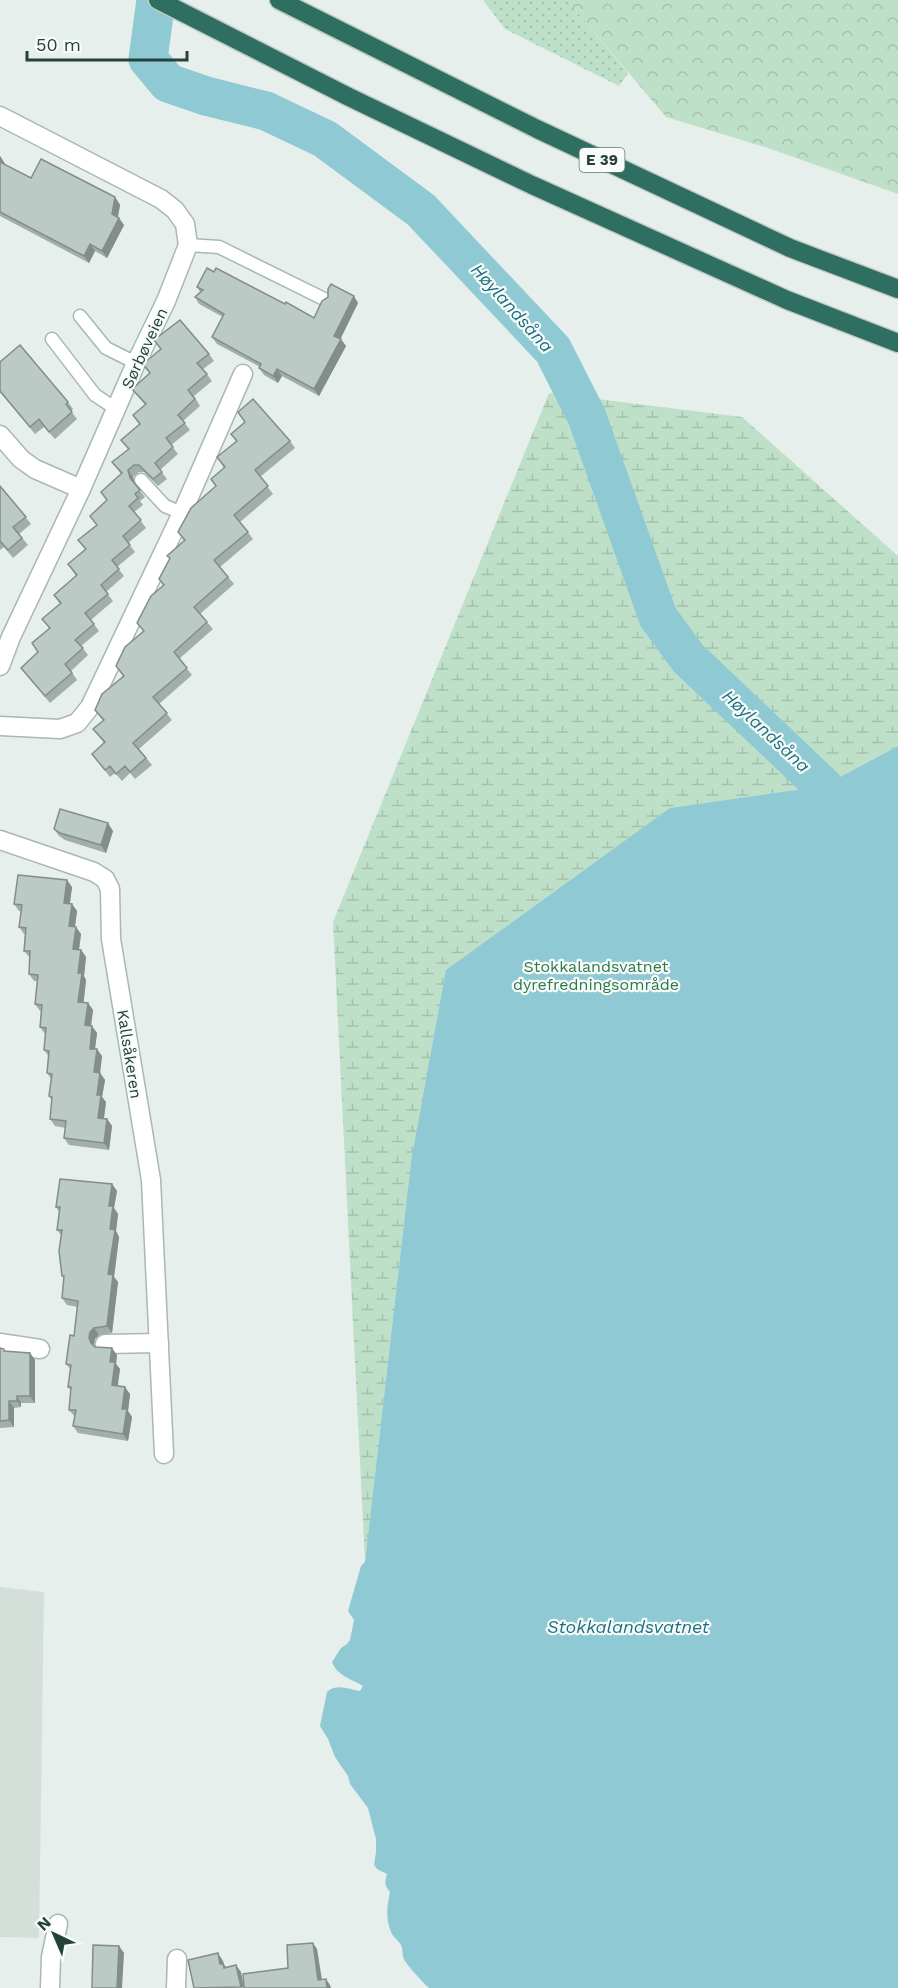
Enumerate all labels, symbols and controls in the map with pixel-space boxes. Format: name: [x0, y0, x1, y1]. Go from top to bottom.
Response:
scale bar: [27, 24, 188, 62]
text: 50 m: [36, 34, 81, 55]
road number: E 39: [580, 148, 624, 172]
water label: Høylandsåna: [467, 259, 558, 356]
street label: Sørbøveien: [117, 305, 171, 392]
water label: Høylandsåna: [718, 685, 815, 777]
park label: Stokkalandsvatnet dyrefredningsområde: [513, 957, 679, 994]
street label: Kallsåkeren: [113, 1008, 146, 1100]
water label: Stokkalandsvatnet: [547, 1616, 710, 1637]
north arrow: [24, 1904, 84, 1964]
text: N: [33, 1913, 55, 1935]

